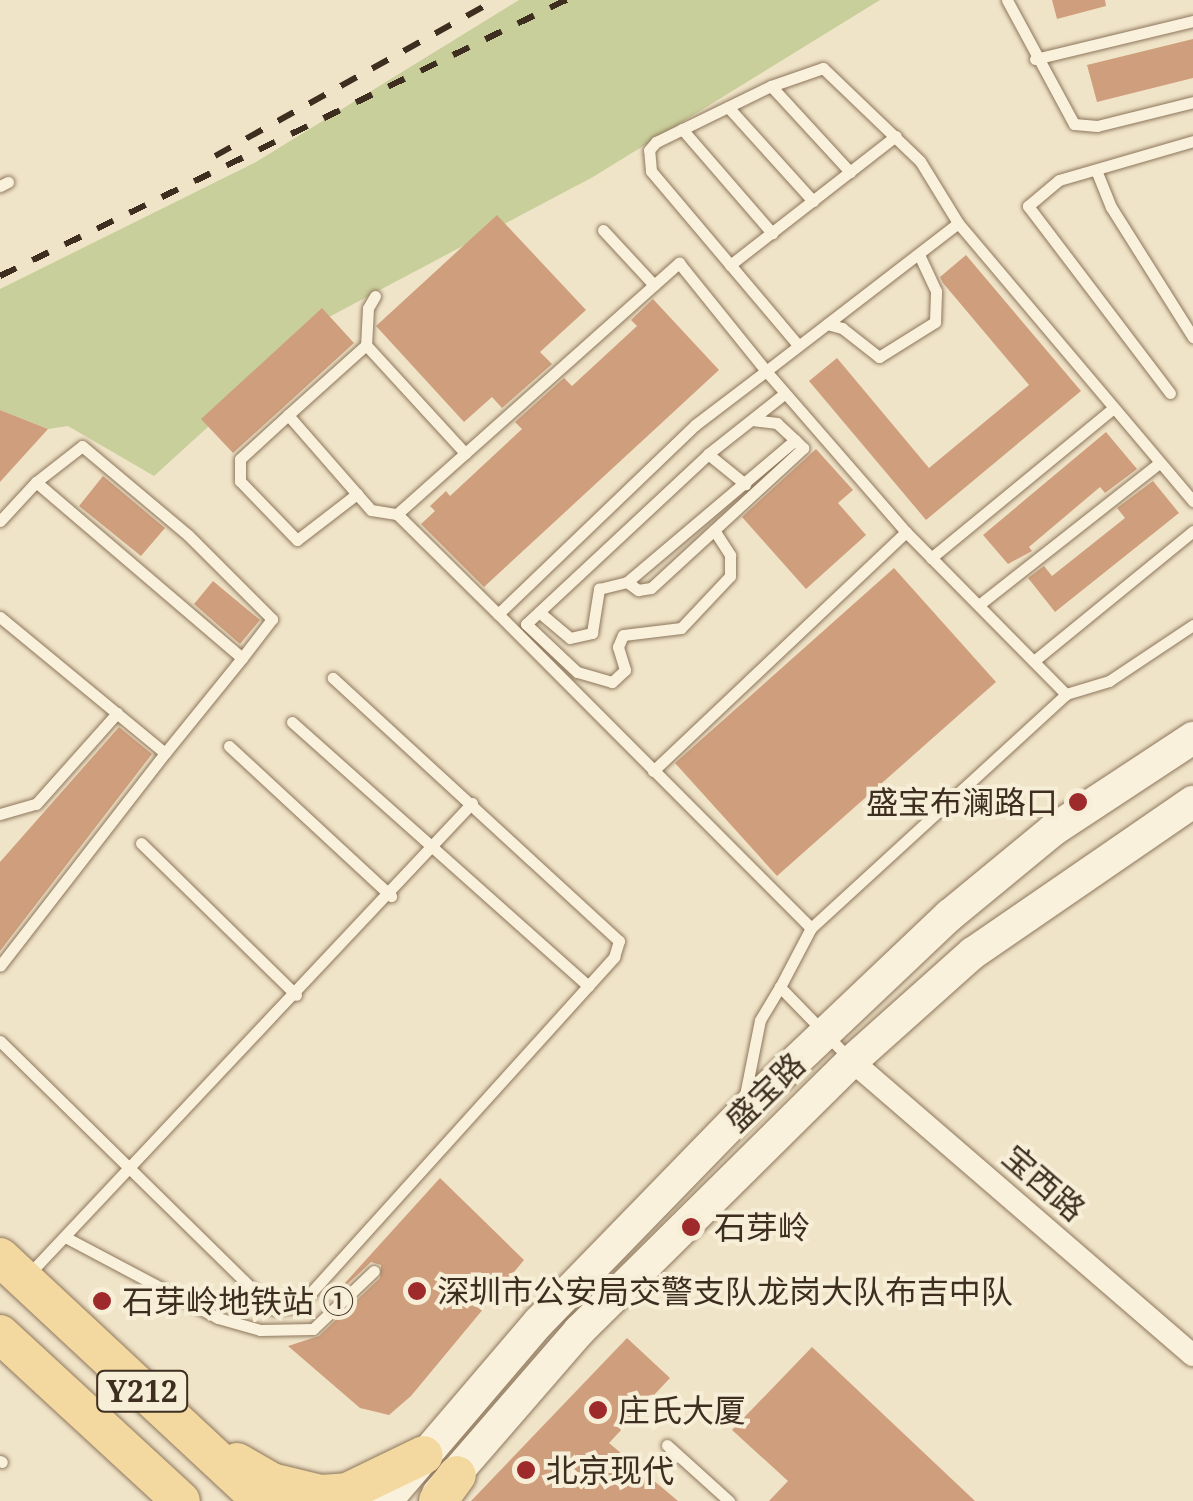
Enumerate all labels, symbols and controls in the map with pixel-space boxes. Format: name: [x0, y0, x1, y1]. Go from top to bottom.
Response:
place label: 盛宝布澜路口: [866, 783, 1058, 821]
marker: 盛宝布澜路口: [1067, 791, 1089, 813]
street label: 盛宝路: [717, 1045, 813, 1139]
street label: 宝西路: [995, 1137, 1093, 1229]
place label: 石芽岭: [714, 1208, 810, 1246]
marker: 石芽岭: [678, 1214, 704, 1240]
place label: 深圳市公安局交警支队龙岗大队布吉中队: [437, 1272, 1013, 1310]
marker: 深圳市公安局交警支队龙岗大队布吉中队: [406, 1280, 428, 1302]
place label: 石芽岭地铁站 ①: [122, 1282, 354, 1320]
marker: 石芽岭地铁站 ①: [91, 1290, 113, 1312]
road number: Y212: [94, 1366, 190, 1416]
place label: 庄氏大厦: [618, 1391, 746, 1429]
marker: 庄氏大厦: [587, 1399, 609, 1421]
place label: 北京现代: [546, 1451, 674, 1489]
marker: 北京现代: [515, 1459, 537, 1481]

